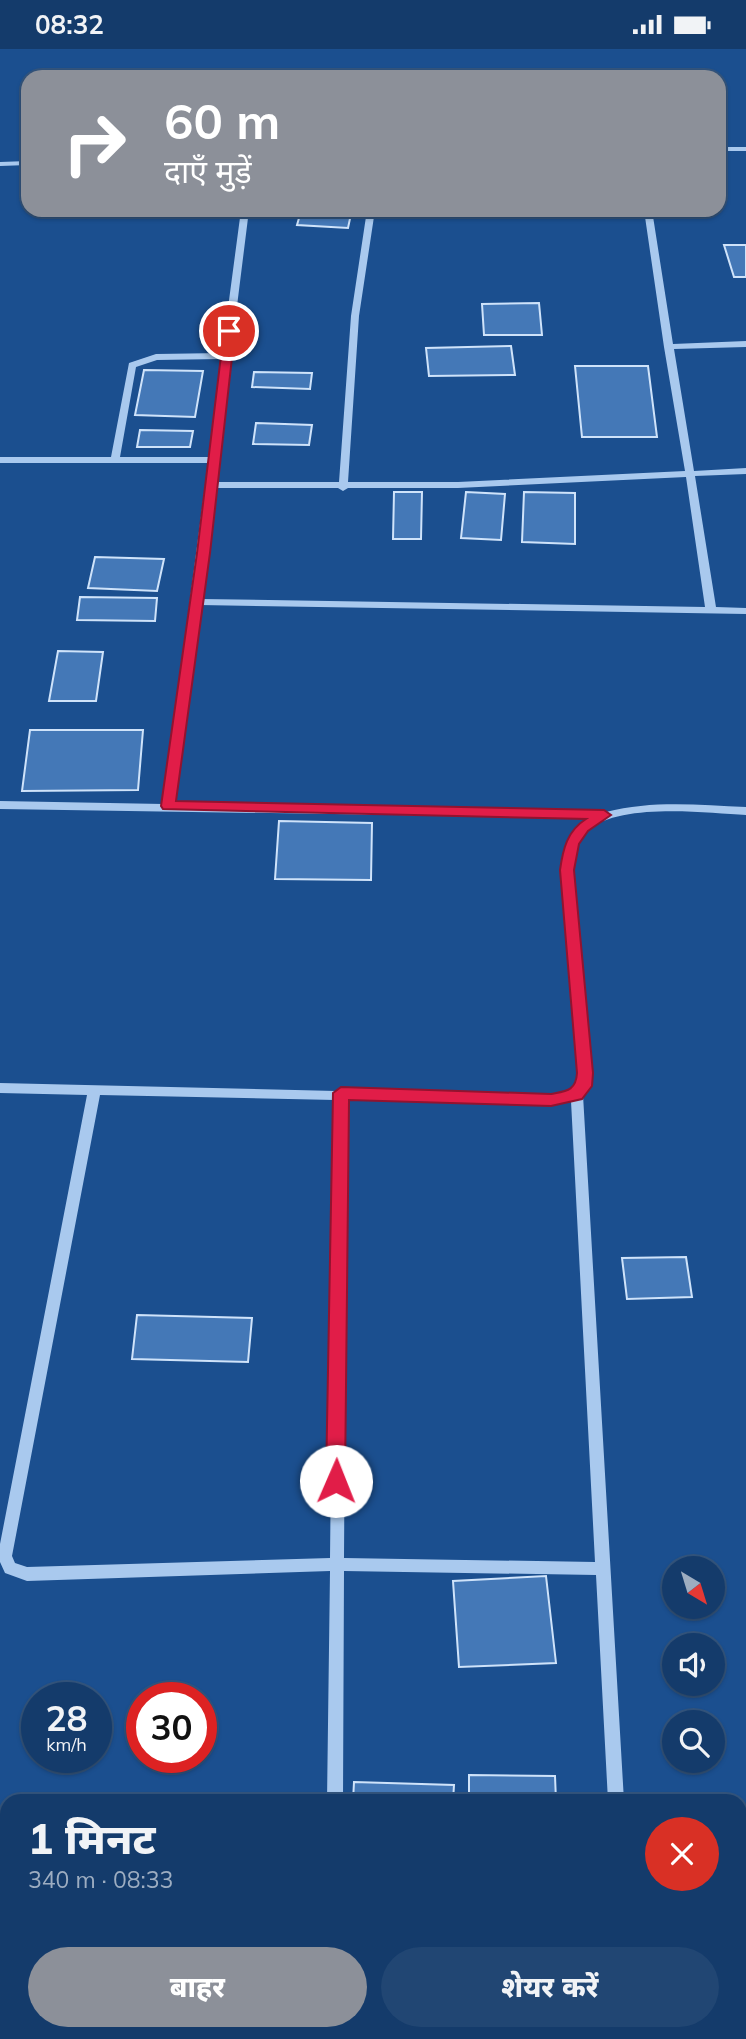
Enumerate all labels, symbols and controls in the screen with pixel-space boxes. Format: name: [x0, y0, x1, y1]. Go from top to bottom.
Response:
text: 08:32: [35, 8, 104, 41]
text: 60 m: [164, 90, 280, 151]
icon: right: [49, 98, 140, 189]
text: दाएँ मुड़ें: [164, 151, 252, 191]
pin: [199, 301, 259, 361]
icon: arrive: [210, 312, 248, 350]
position arrow: [299, 1444, 373, 1518]
north arrow: [662, 1556, 724, 1619]
map controls: [662, 1556, 725, 1773]
button: sound: [662, 1633, 725, 1696]
speed limit sign: 30: [126, 1682, 217, 1773]
text: 28: [45, 1696, 88, 1740]
button: search: [662, 1710, 725, 1773]
text: km/h: [46, 1733, 87, 1756]
text: 1 मिनट: [28, 1812, 155, 1865]
button: close: [645, 1817, 719, 1891]
text: 340 m · 08:33: [28, 1865, 173, 1894]
button: बाहर: [28, 1947, 367, 2027]
button: शेयर करें: [381, 1947, 719, 2027]

